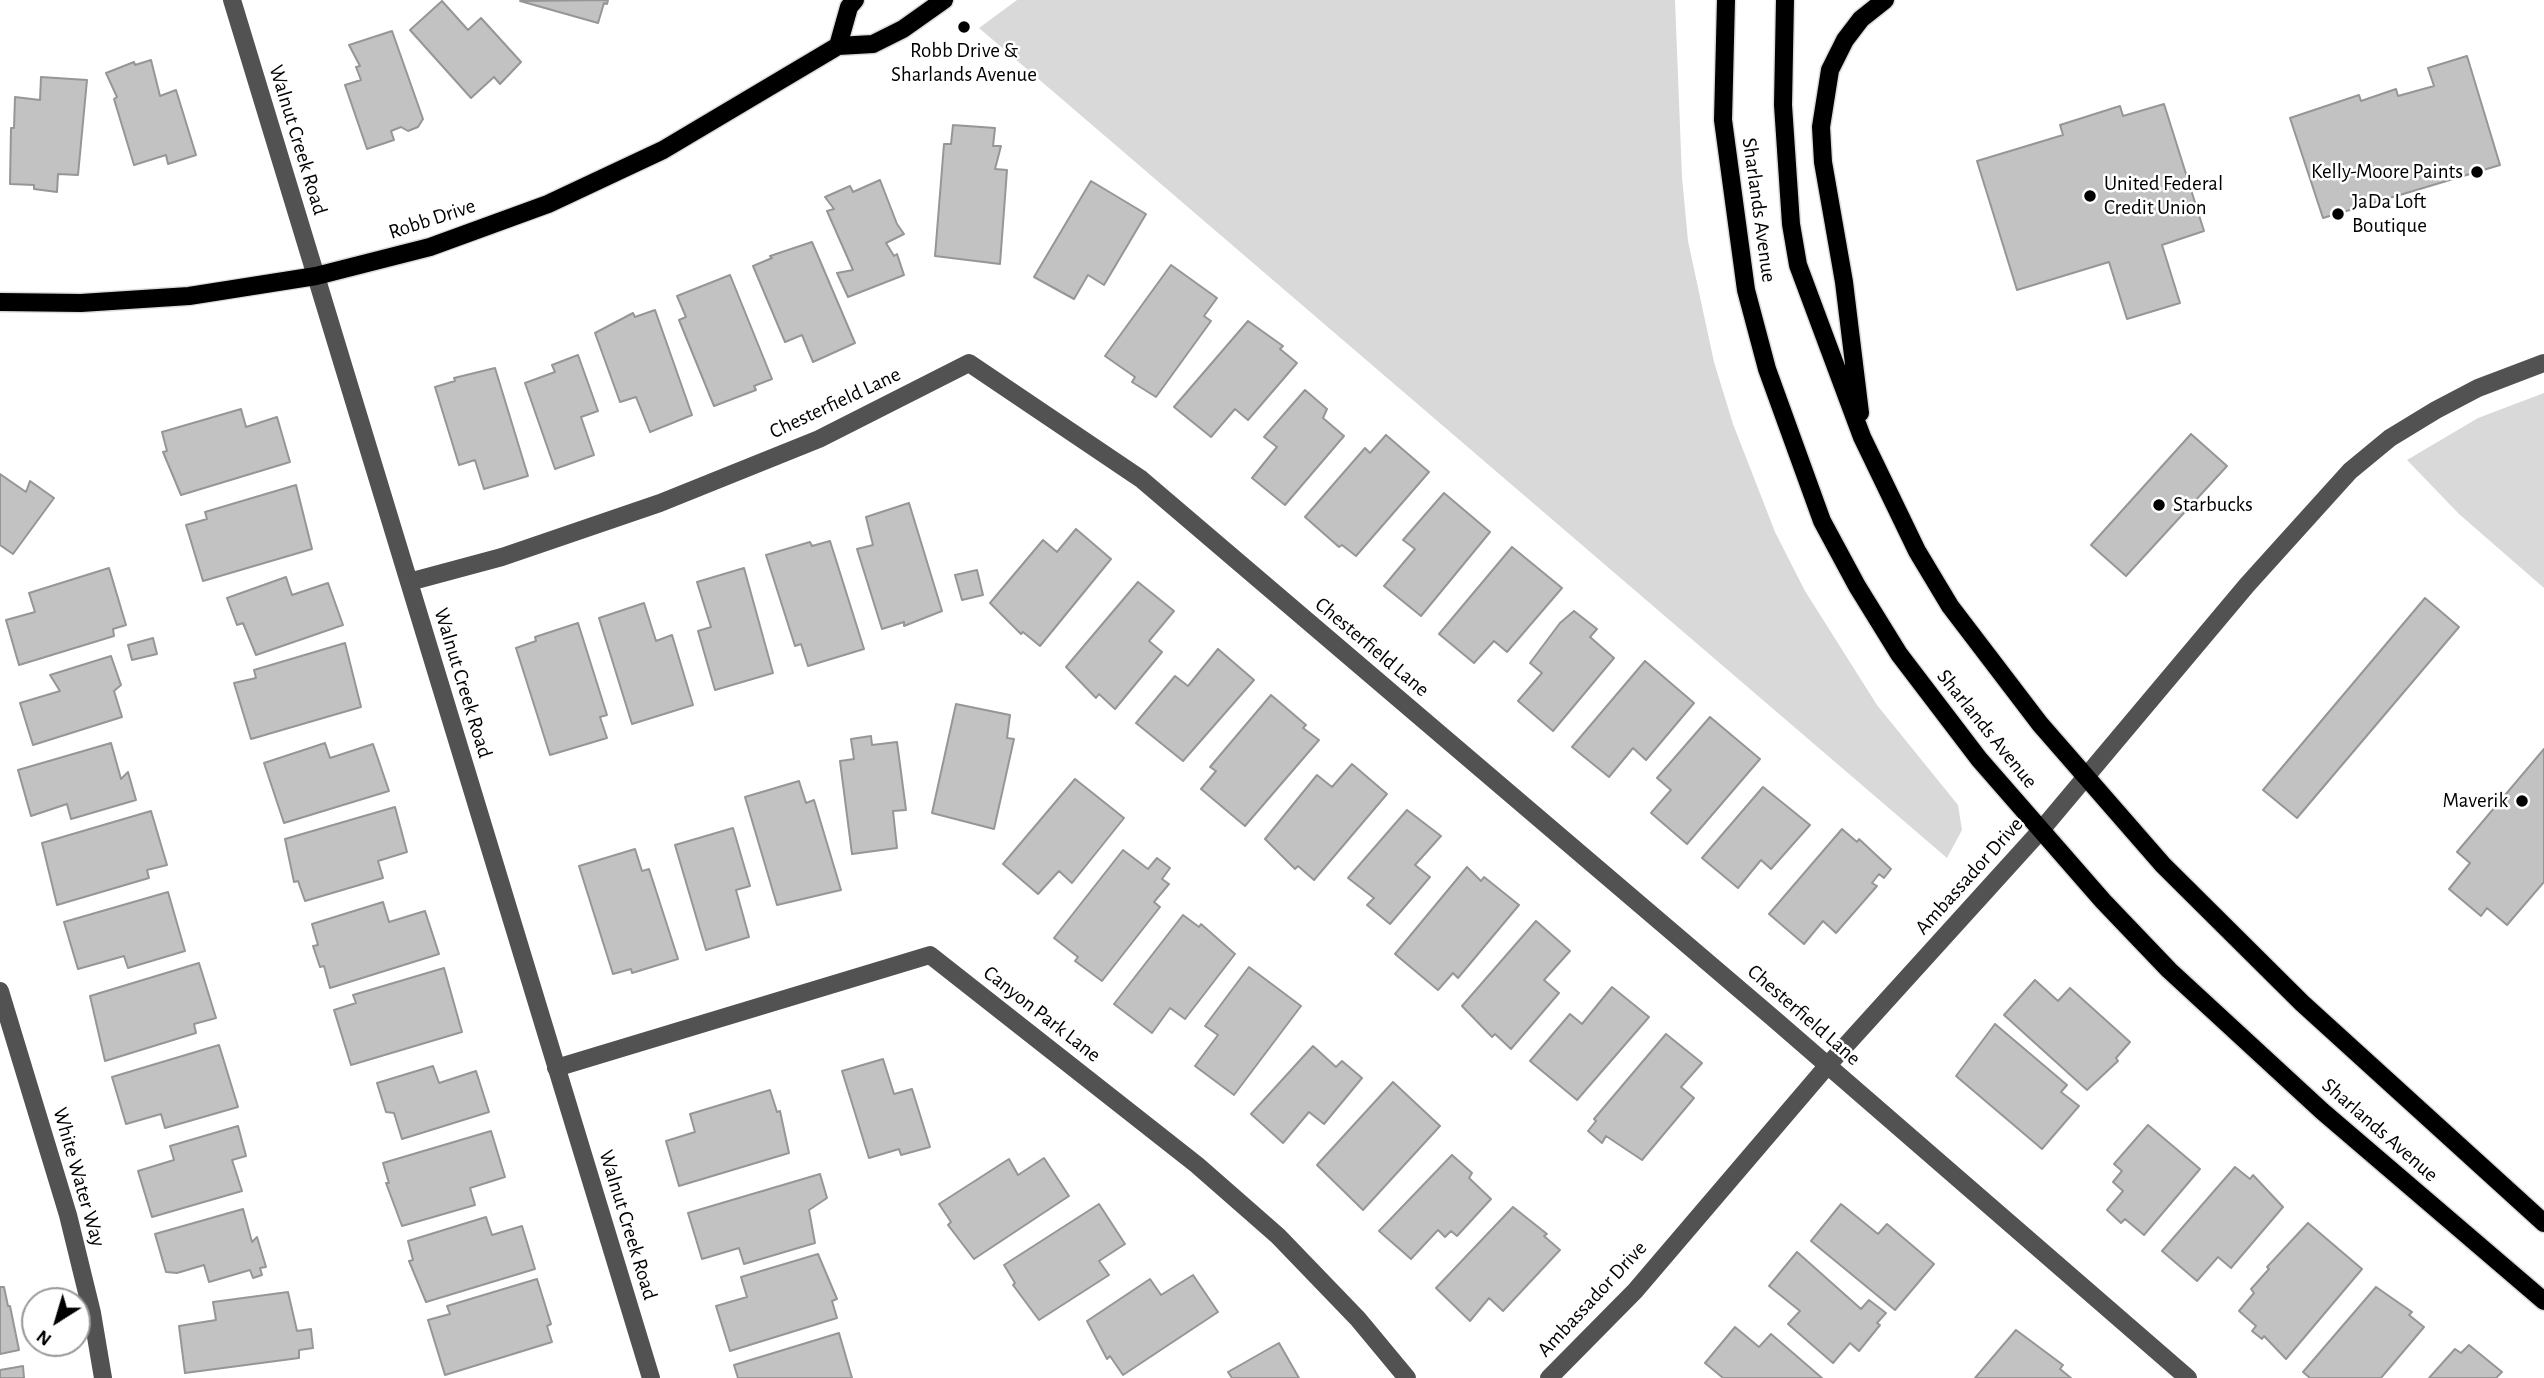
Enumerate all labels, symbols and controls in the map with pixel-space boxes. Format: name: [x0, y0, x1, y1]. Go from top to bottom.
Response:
marker: Robb Drive & Sharlands Avenue: [956, 19, 972, 35]
place label: Robb Drive & Sharlands Avenue: [891, 38, 1037, 88]
street label: Walnut Creek Road: [263, 62, 333, 218]
street label: Sharlands Avenue: [1736, 136, 1782, 284]
place label: Kelly-Moore Paints: [2311, 159, 2463, 185]
marker: Kelly-Moore Paints: [2469, 164, 2485, 180]
place label: United Federal Credit Union: [2104, 171, 2223, 221]
marker: United Federal Credit Union: [2082, 188, 2098, 204]
place label: JaDa Loft Boutique: [2352, 189, 2427, 239]
street label: Robb Drive: [385, 193, 479, 245]
marker: JaDa Loft Boutique: [2330, 206, 2346, 222]
street label: Chesterfield Lane: [765, 362, 905, 444]
place label: Starbucks: [2173, 492, 2253, 518]
marker: Starbucks: [2151, 497, 2167, 513]
street label: Chesterfield Lane: [1310, 592, 1434, 702]
street label: Walnut Creek Road: [428, 605, 498, 761]
street label: Sharlands Avenue: [1931, 664, 2043, 794]
place label: Maverik: [2443, 788, 2508, 814]
marker: Maverik: [2514, 793, 2530, 809]
street label: Ambassador Drive: [1910, 812, 2028, 940]
street label: Chesterfield Lane: [1742, 959, 1866, 1071]
street label: Canyon Park Lane: [978, 960, 1106, 1068]
street label: Sharlands Avenue: [2317, 1073, 2443, 1187]
street label: White Water Way: [47, 1104, 111, 1250]
street label: Walnut Creek Road: [593, 1147, 663, 1303]
street label: Ambassador Drive: [1532, 1236, 1652, 1362]
north arrow: [21, 1287, 91, 1357]
text: N: [33, 1326, 55, 1349]

